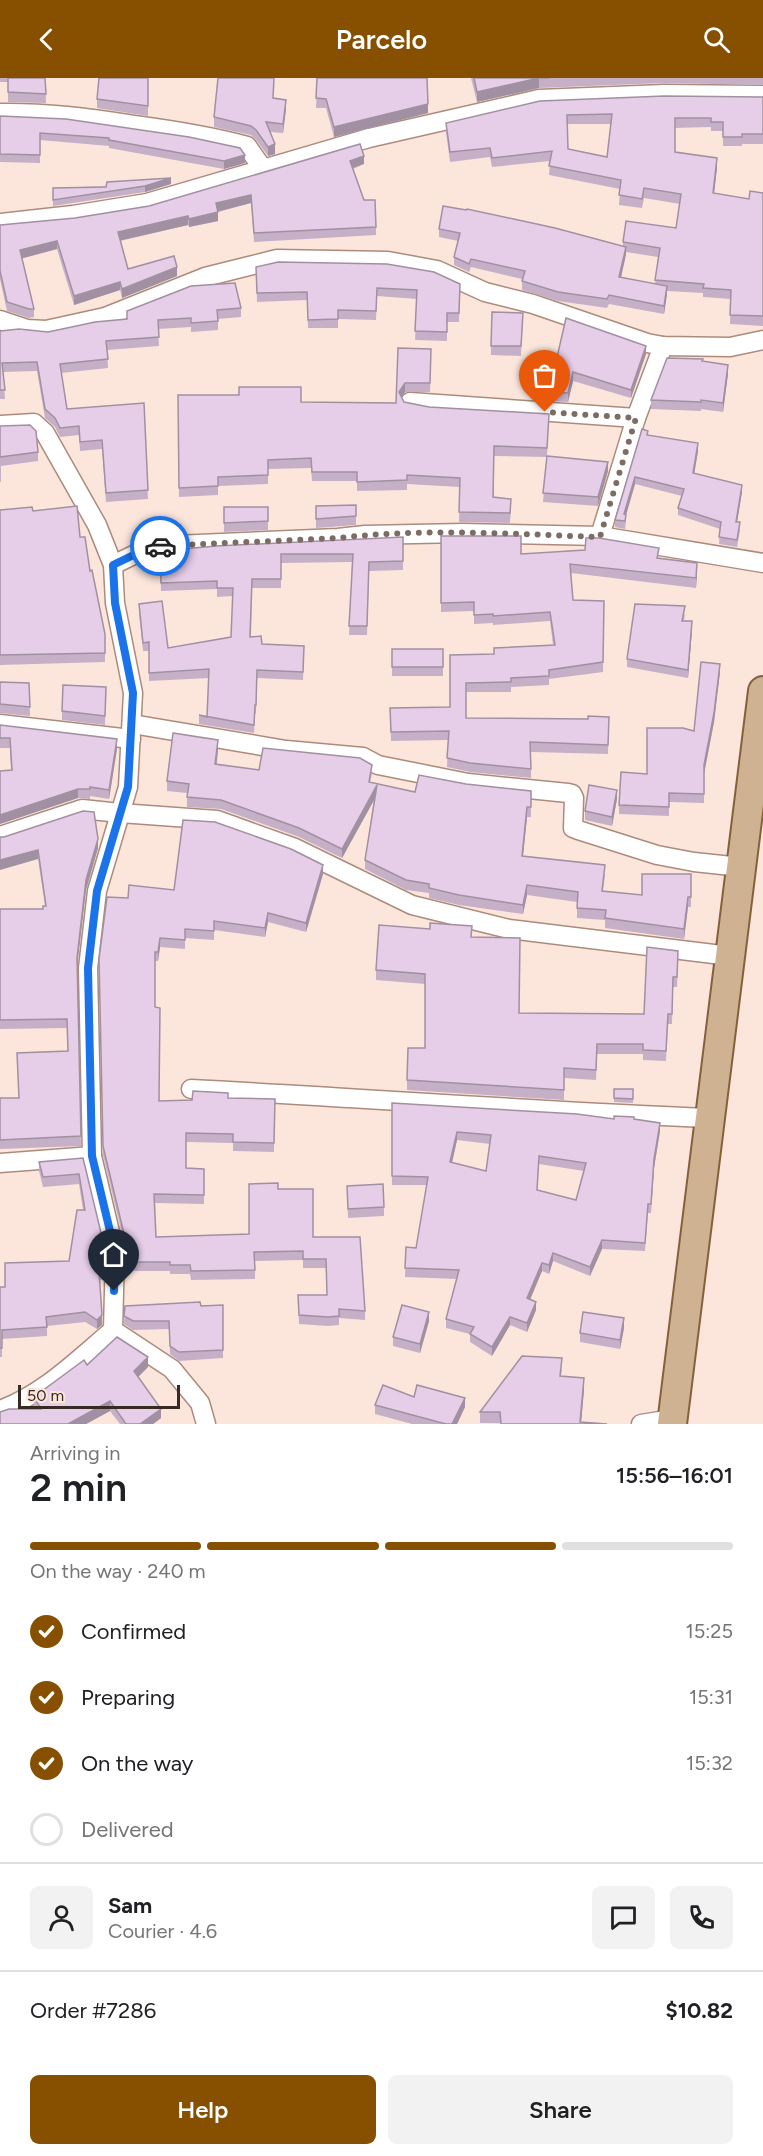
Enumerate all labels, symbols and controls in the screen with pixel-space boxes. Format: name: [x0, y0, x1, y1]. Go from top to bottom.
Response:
icon: back: [30, 23, 63, 56]
text: Parcelo: [336, 23, 427, 56]
icon: search: [700, 23, 733, 56]
pin: [519, 350, 570, 412]
icon: bag: [528, 359, 561, 392]
courier: [130, 516, 190, 576]
icon: car: [144, 530, 177, 563]
pin: [88, 1229, 139, 1291]
icon: home: [97, 1238, 130, 1271]
scale bar: [18, 1382, 180, 1410]
text: 50 m: [27, 1386, 64, 1405]
text: Arriving in: [30, 1441, 120, 1465]
text: 15:56–16:01: [616, 1462, 733, 1489]
text: 2 min: [30, 1464, 127, 1511]
text: On the way · 240 m: [30, 1559, 206, 1583]
icon: check: [30, 1615, 63, 1648]
text: Confirmed: [81, 1618, 186, 1645]
text: 15:25: [686, 1619, 733, 1643]
icon: check: [30, 1681, 63, 1714]
text: Preparing: [81, 1684, 175, 1711]
text: 15:31: [689, 1685, 733, 1709]
icon: check: [30, 1747, 63, 1780]
text: On the way: [81, 1750, 193, 1777]
text: 15:32: [686, 1751, 733, 1775]
text: Delivered: [81, 1816, 174, 1843]
button: person: [30, 1886, 93, 1949]
button: chat: [592, 1886, 655, 1949]
button: phone: [670, 1886, 733, 1949]
text: Sam: [108, 1892, 152, 1919]
text: Courier · 4.6: [108, 1919, 217, 1943]
text: Order #7286: [30, 1997, 156, 2024]
text: $10.82: [666, 1997, 733, 2024]
button: Help: [30, 2075, 376, 2144]
button: Share: [388, 2075, 733, 2144]

